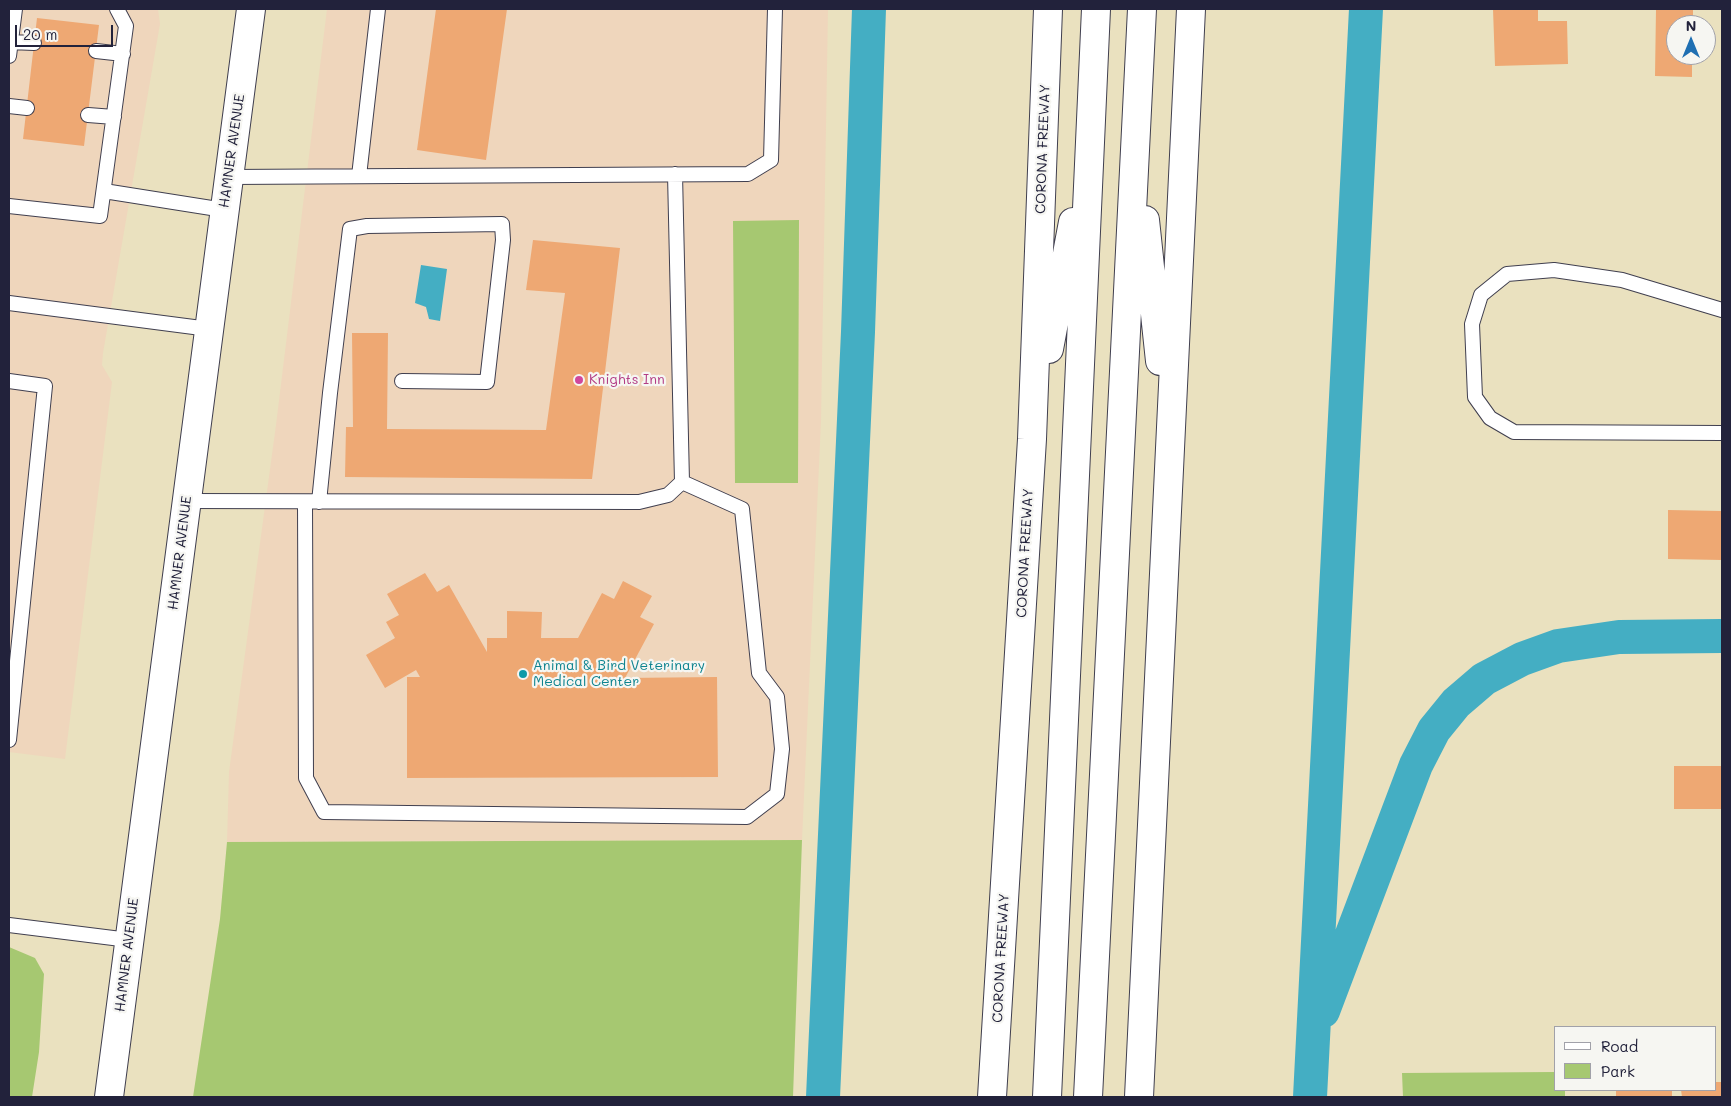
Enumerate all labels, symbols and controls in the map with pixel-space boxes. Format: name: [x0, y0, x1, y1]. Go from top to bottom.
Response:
scale bar: [18, 15, 115, 47]
north arrow: [1666, 15, 1716, 65]
text: N: [1686, 16, 1696, 35]
text: 20 m: [23, 24, 57, 44]
street label: CORONA FREEWAY: [1032, 84, 1054, 214]
street label: HAMNER AVENUE: [216, 93, 248, 209]
place label: Knights Inn: [589, 372, 665, 388]
marker: Knights Inn: [573, 374, 585, 386]
street label: CORONA FREEWAY: [1013, 488, 1037, 618]
street label: HAMNER AVENUE: [165, 495, 195, 611]
place label: Animal & Bird Veterinary Medical Center: [533, 658, 705, 690]
marker: Animal & Bird Veterinary Medical Center: [517, 668, 529, 680]
street label: CORONA FREEWAY: [989, 893, 1013, 1023]
street label: HAMNER AVENUE: [112, 897, 142, 1013]
legend: [1554, 1026, 1716, 1091]
text: Road: [1601, 1036, 1638, 1056]
text: Park: [1601, 1061, 1635, 1081]

